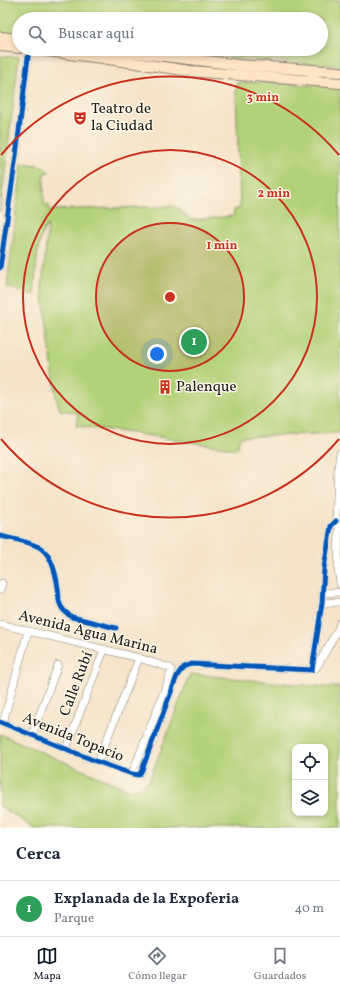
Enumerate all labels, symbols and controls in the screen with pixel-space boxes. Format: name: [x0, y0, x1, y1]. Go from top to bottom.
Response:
search box: [12, 12, 328, 56]
icon: search: [26, 23, 48, 45]
text: Buscar aquí: [58, 24, 134, 45]
text: 3 min: [247, 90, 279, 106]
place label: Teatro de la Ciudad: [91, 99, 153, 137]
theatre icon: Teatro de la Ciudad: [72, 110, 88, 126]
text: 2 min: [258, 186, 290, 202]
text: 1 min: [207, 238, 238, 254]
centre of rings: [163, 290, 177, 304]
pin: 1: [181, 327, 207, 357]
your location: [147, 344, 167, 364]
place label: Palenque: [176, 377, 237, 398]
building icon: Palenque: [157, 379, 173, 395]
street label: Avenida Agua Marina: [16, 606, 160, 660]
street label: Calle Rubí: [55, 648, 99, 719]
street label: Avenida Topacio: [19, 708, 127, 768]
map controls: [292, 744, 328, 816]
button: locate: [292, 744, 328, 780]
button: layers: [292, 780, 328, 816]
text: Cerca: [16, 843, 61, 866]
text: Explanada de la Expoferia: [54, 889, 239, 910]
text: 1: [26, 900, 32, 918]
text: 40 m: [295, 900, 324, 918]
text: Parque: [54, 910, 94, 928]
tab: Mapa: [34, 945, 61, 984]
tab: Cómo llegar: [128, 945, 187, 984]
tab: Guardados: [254, 945, 306, 984]

